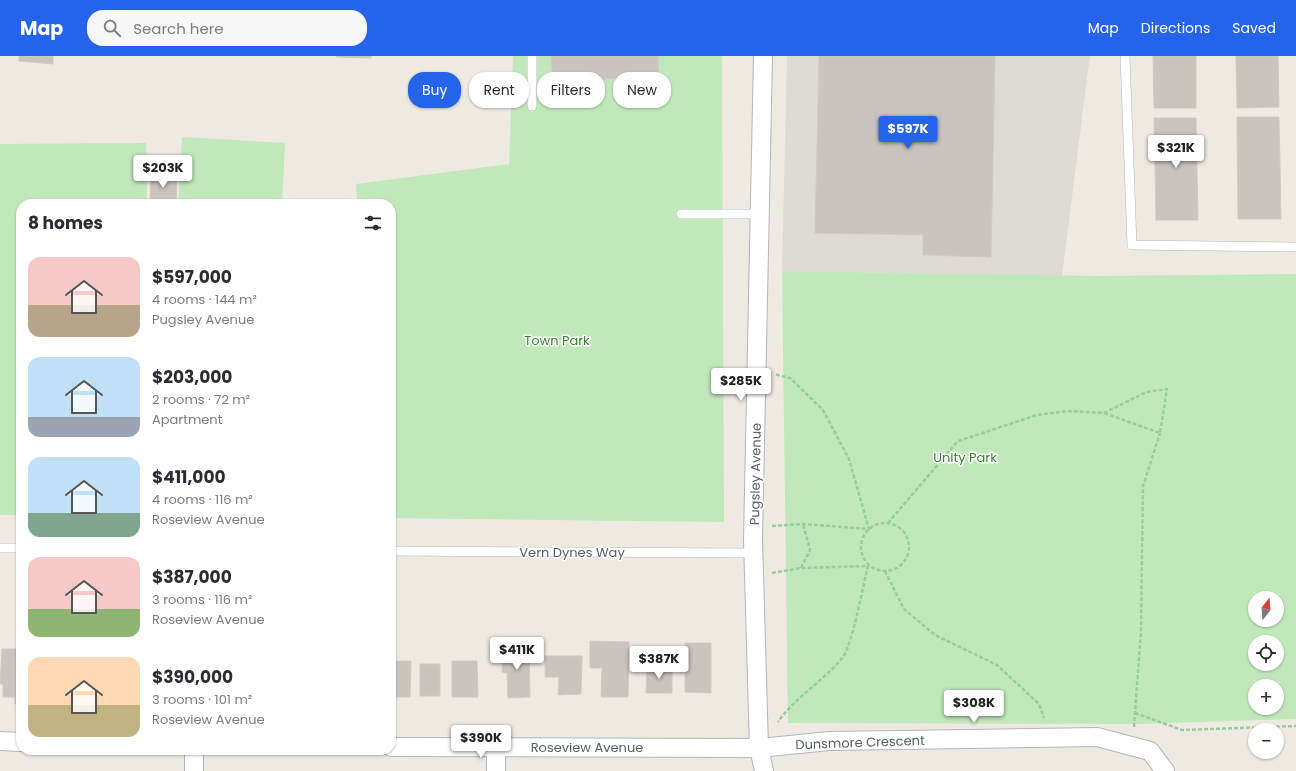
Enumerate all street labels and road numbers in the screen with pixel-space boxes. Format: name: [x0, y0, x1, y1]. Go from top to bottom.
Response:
street label: Pugsley Avenue: [745, 423, 766, 525]
street label: Vern Dynes Way: [519, 543, 625, 562]
street label: Dunsmore Crescent: [795, 731, 925, 754]
street label: Roseview Avenue: [531, 738, 643, 757]

